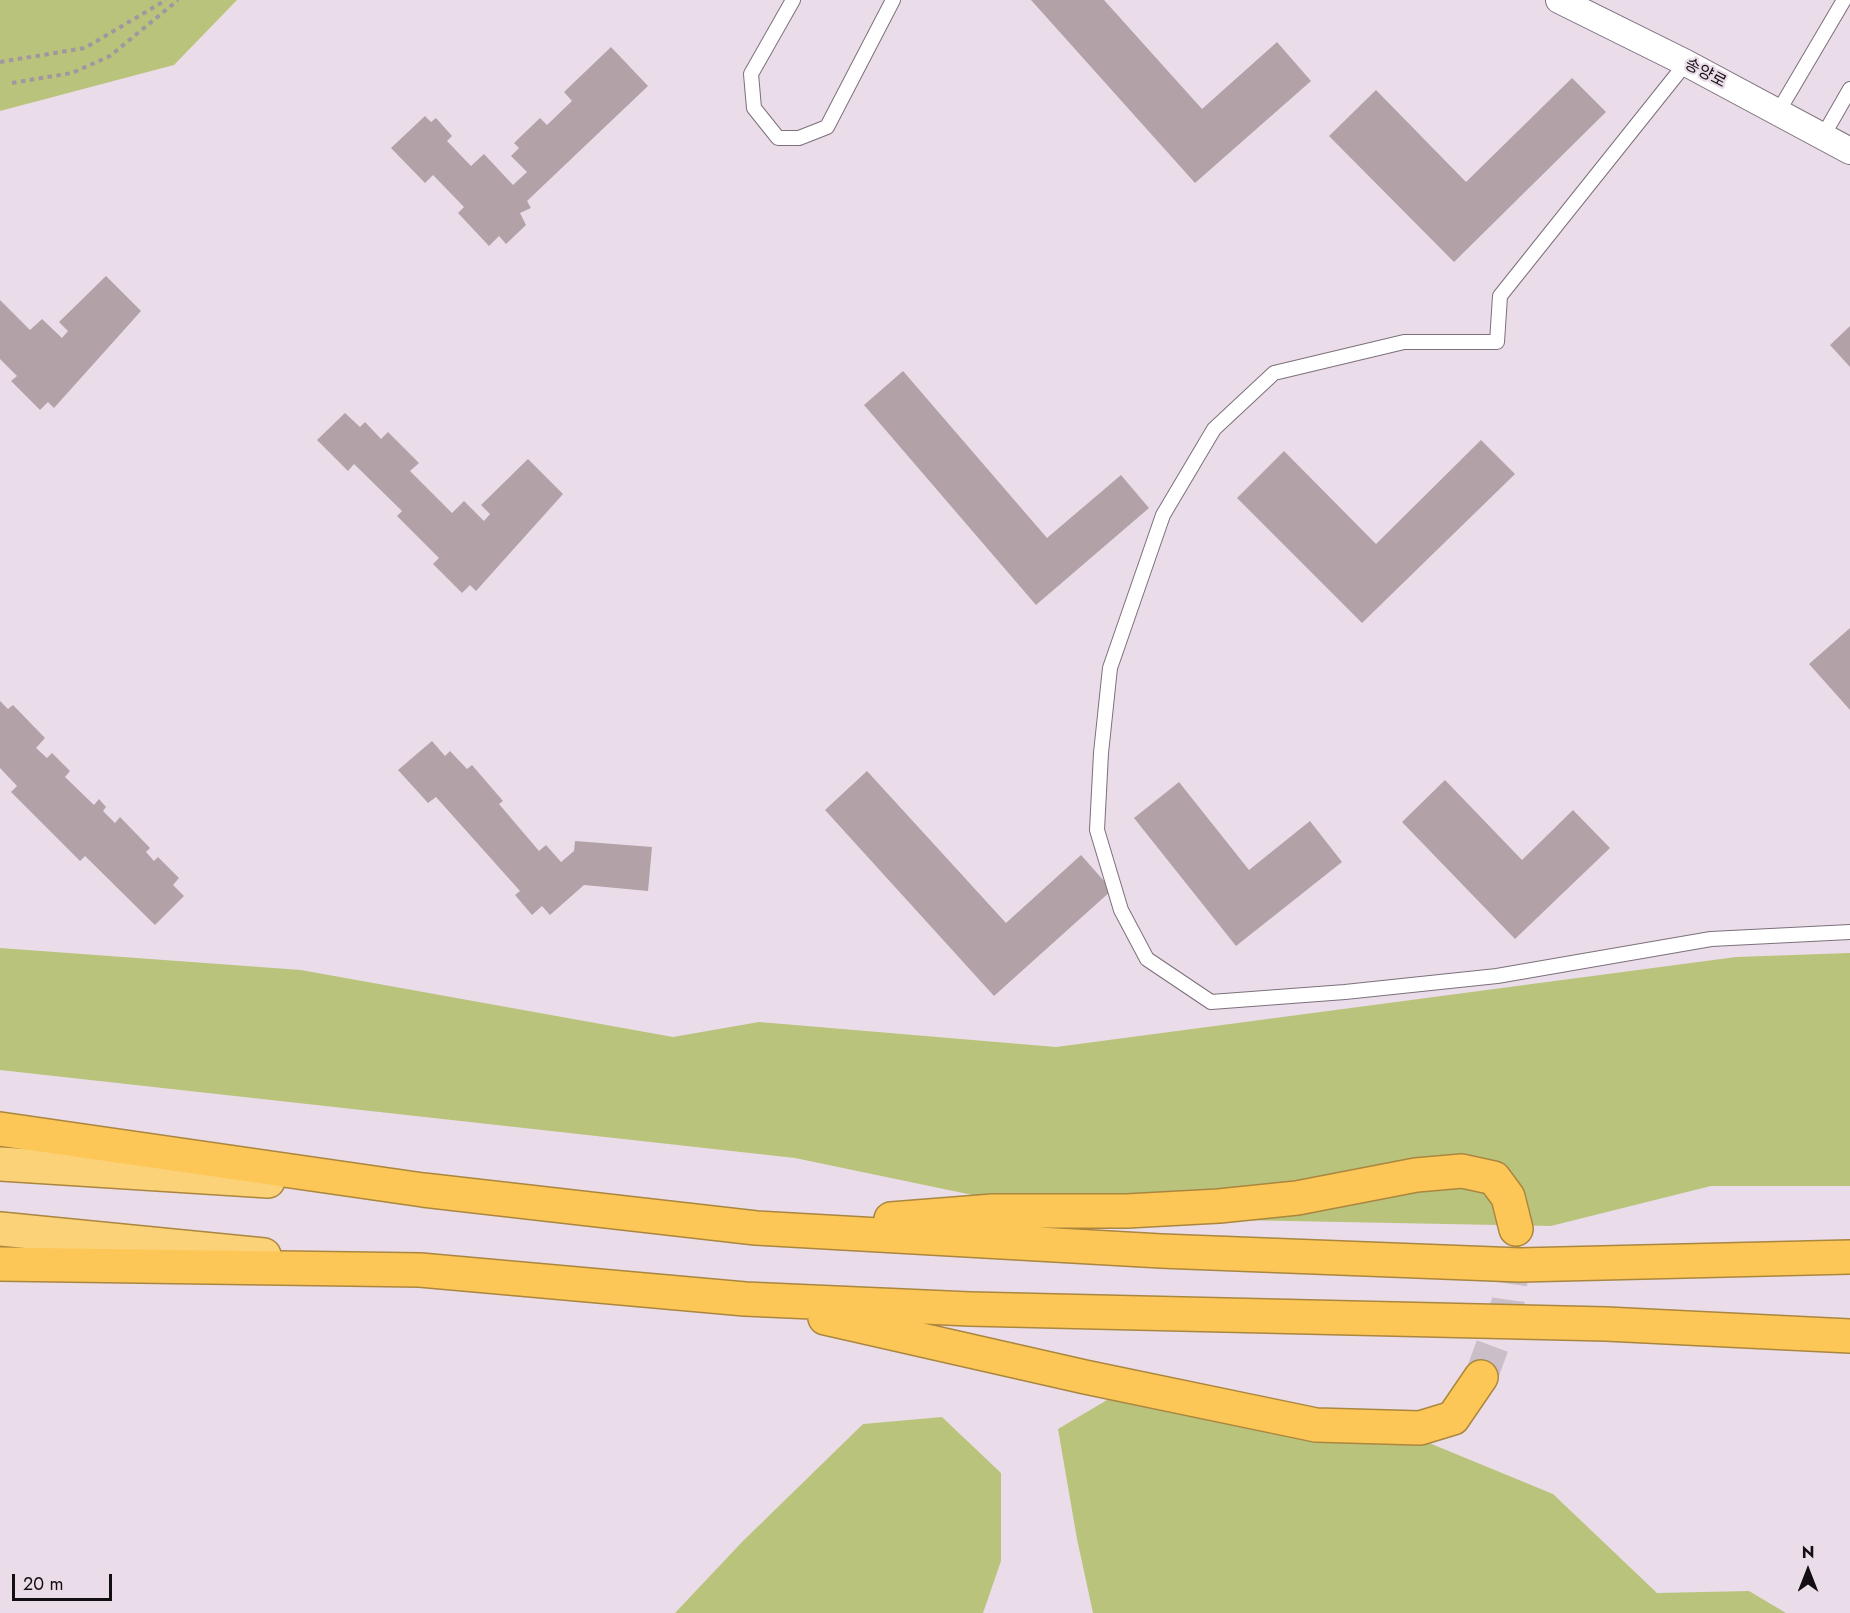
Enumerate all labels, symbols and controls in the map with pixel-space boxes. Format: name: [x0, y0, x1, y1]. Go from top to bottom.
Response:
street label: 송양로: [1681, 55, 1729, 93]
north arrow: [1778, 1541, 1838, 1601]
text: N: [1802, 1541, 1814, 1564]
scale bar: [15, 1562, 116, 1600]
text: 20 m: [23, 1571, 63, 1597]

